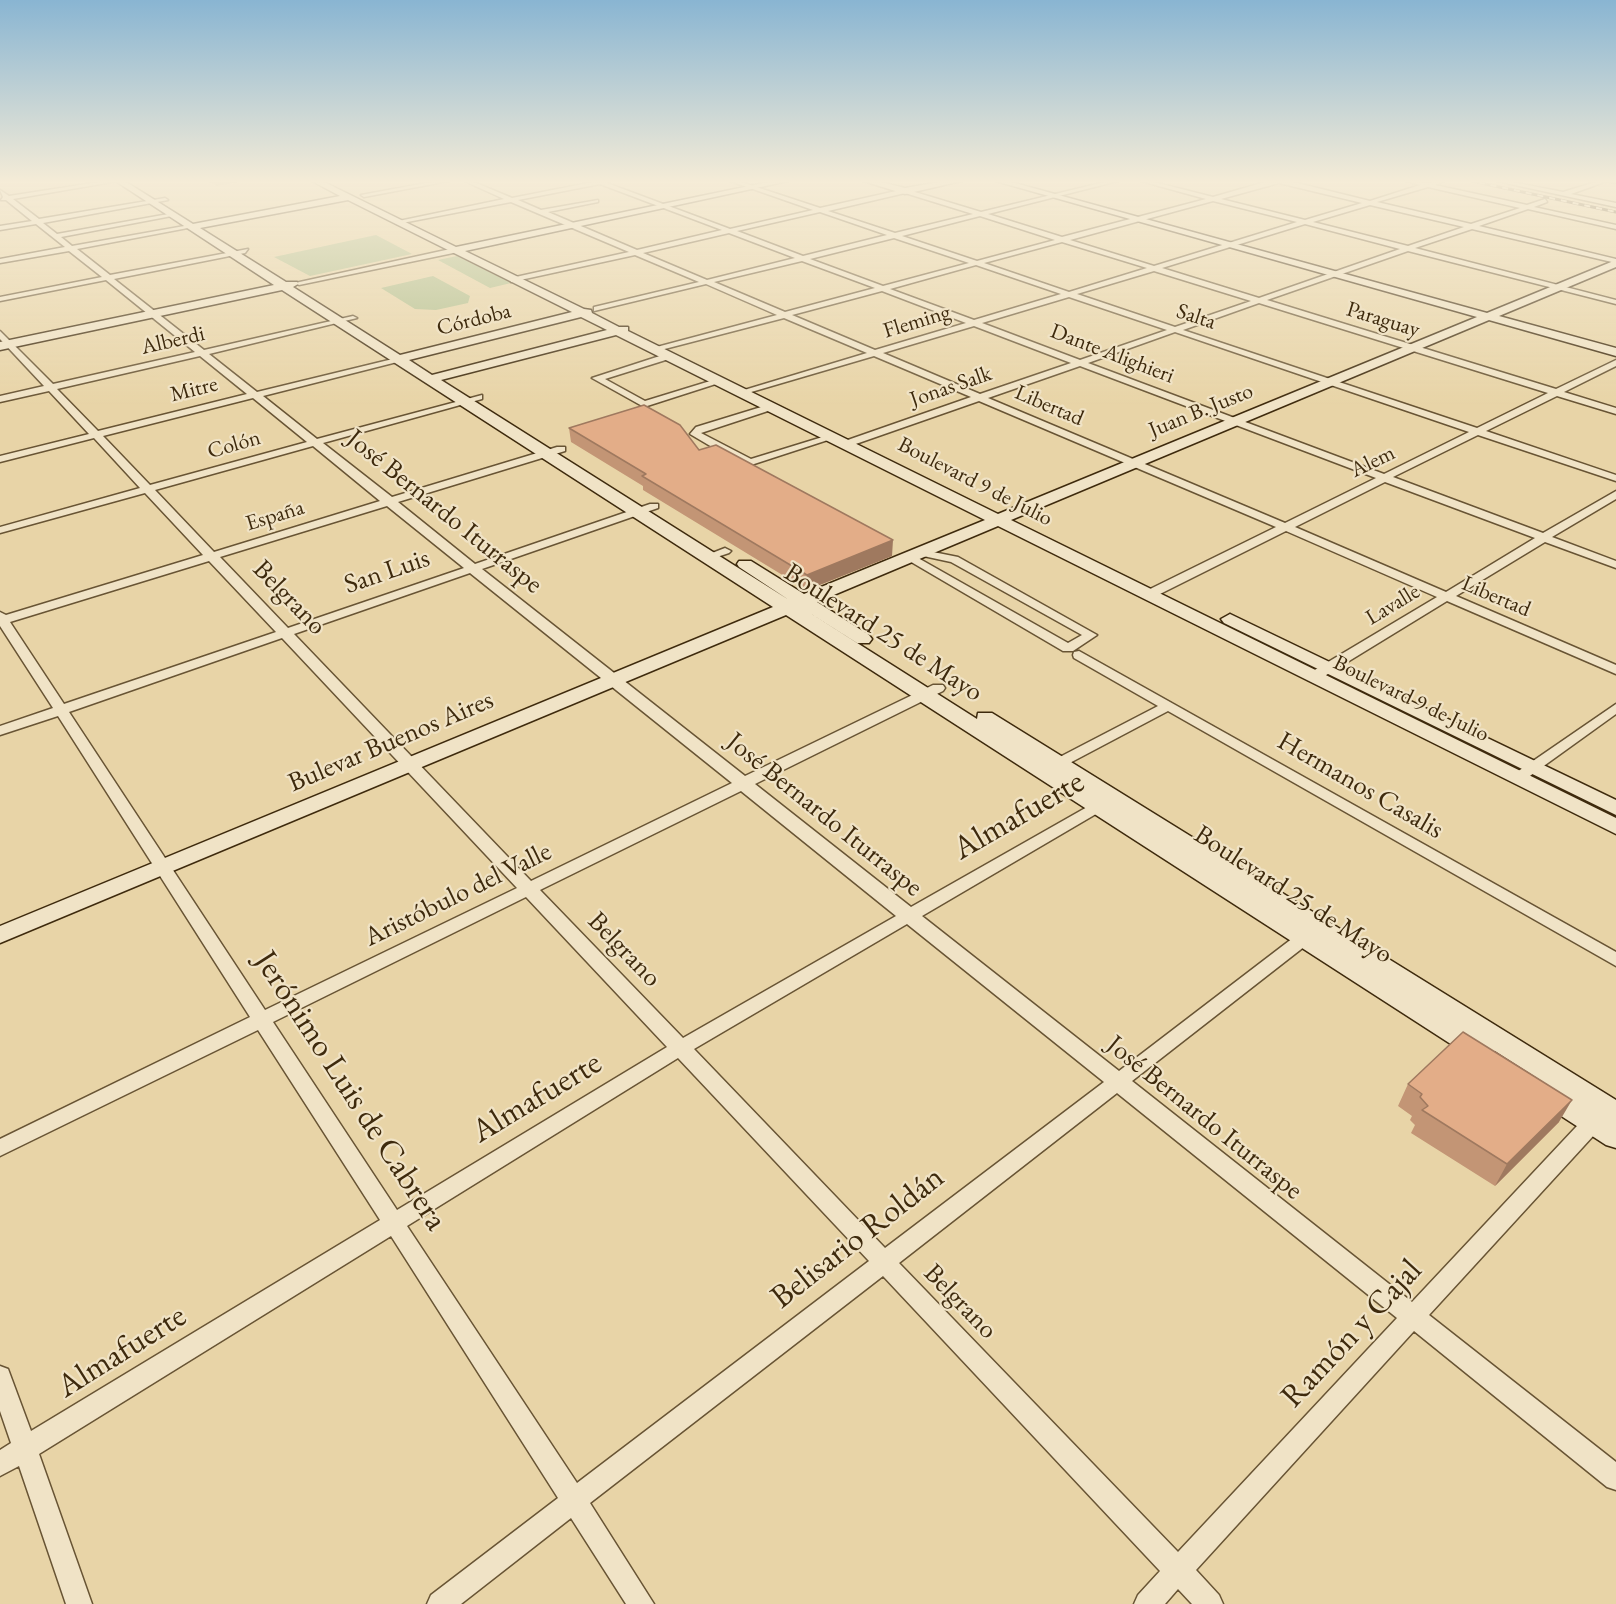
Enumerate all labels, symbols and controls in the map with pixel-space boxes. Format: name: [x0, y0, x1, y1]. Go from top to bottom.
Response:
street label: Paraguay: [1343, 296, 1423, 344]
street label: Córdoba: [434, 298, 514, 342]
street label: Salta: [1173, 298, 1219, 336]
street label: Fleming: [880, 299, 954, 345]
street label: Dante Alighieri: [1046, 318, 1178, 390]
street label: Alberdi: [139, 321, 207, 361]
street label: Jonas Salk: [907, 361, 995, 413]
street label: Mitre: [167, 371, 221, 409]
street label: Juan B. Justo: [1145, 378, 1257, 444]
street label: Libertad: [1011, 380, 1087, 432]
street label: José Bernardo Iturraspe: [339, 423, 549, 601]
street label: Colón: [204, 425, 264, 465]
street label: Boulevard 9 de Julio: [893, 432, 1057, 532]
street label: Alem: [1346, 440, 1400, 484]
street label: España: [243, 495, 307, 537]
street label: San Luis: [340, 542, 434, 602]
street label: Belgrano: [245, 554, 333, 642]
street label: Boulevard 25 de Mayo: [778, 557, 988, 709]
street label: Libertad: [1458, 571, 1534, 623]
street label: Lavalle: [1361, 579, 1425, 631]
street label: Boulevard 9 de Julio: [1329, 650, 1493, 748]
street label: Bulevar Buenos Aires: [284, 684, 498, 800]
street label: Hermanos Casalis: [1271, 725, 1449, 847]
street label: José Bernardo Iturraspe: [719, 726, 929, 904]
street label: Almafuerte: [946, 763, 1092, 869]
street label: Boulevard 25 de Mayo: [1188, 819, 1398, 971]
street label: Aristóbulo del Valle: [359, 836, 557, 954]
street label: Belgrano: [580, 906, 668, 994]
street label: Jerónimo Luis de Cabrera: [245, 944, 455, 1238]
street label: José Bernardo Iturraspe: [1099, 1029, 1309, 1207]
street label: Almafuerte: [465, 1044, 609, 1152]
street label: Belisario Roldán: [764, 1158, 952, 1318]
street label: Ramón y Cajal: [1273, 1252, 1431, 1416]
street label: Belgrano: [916, 1258, 1004, 1346]
street label: Almafuerte: [50, 1297, 194, 1407]

